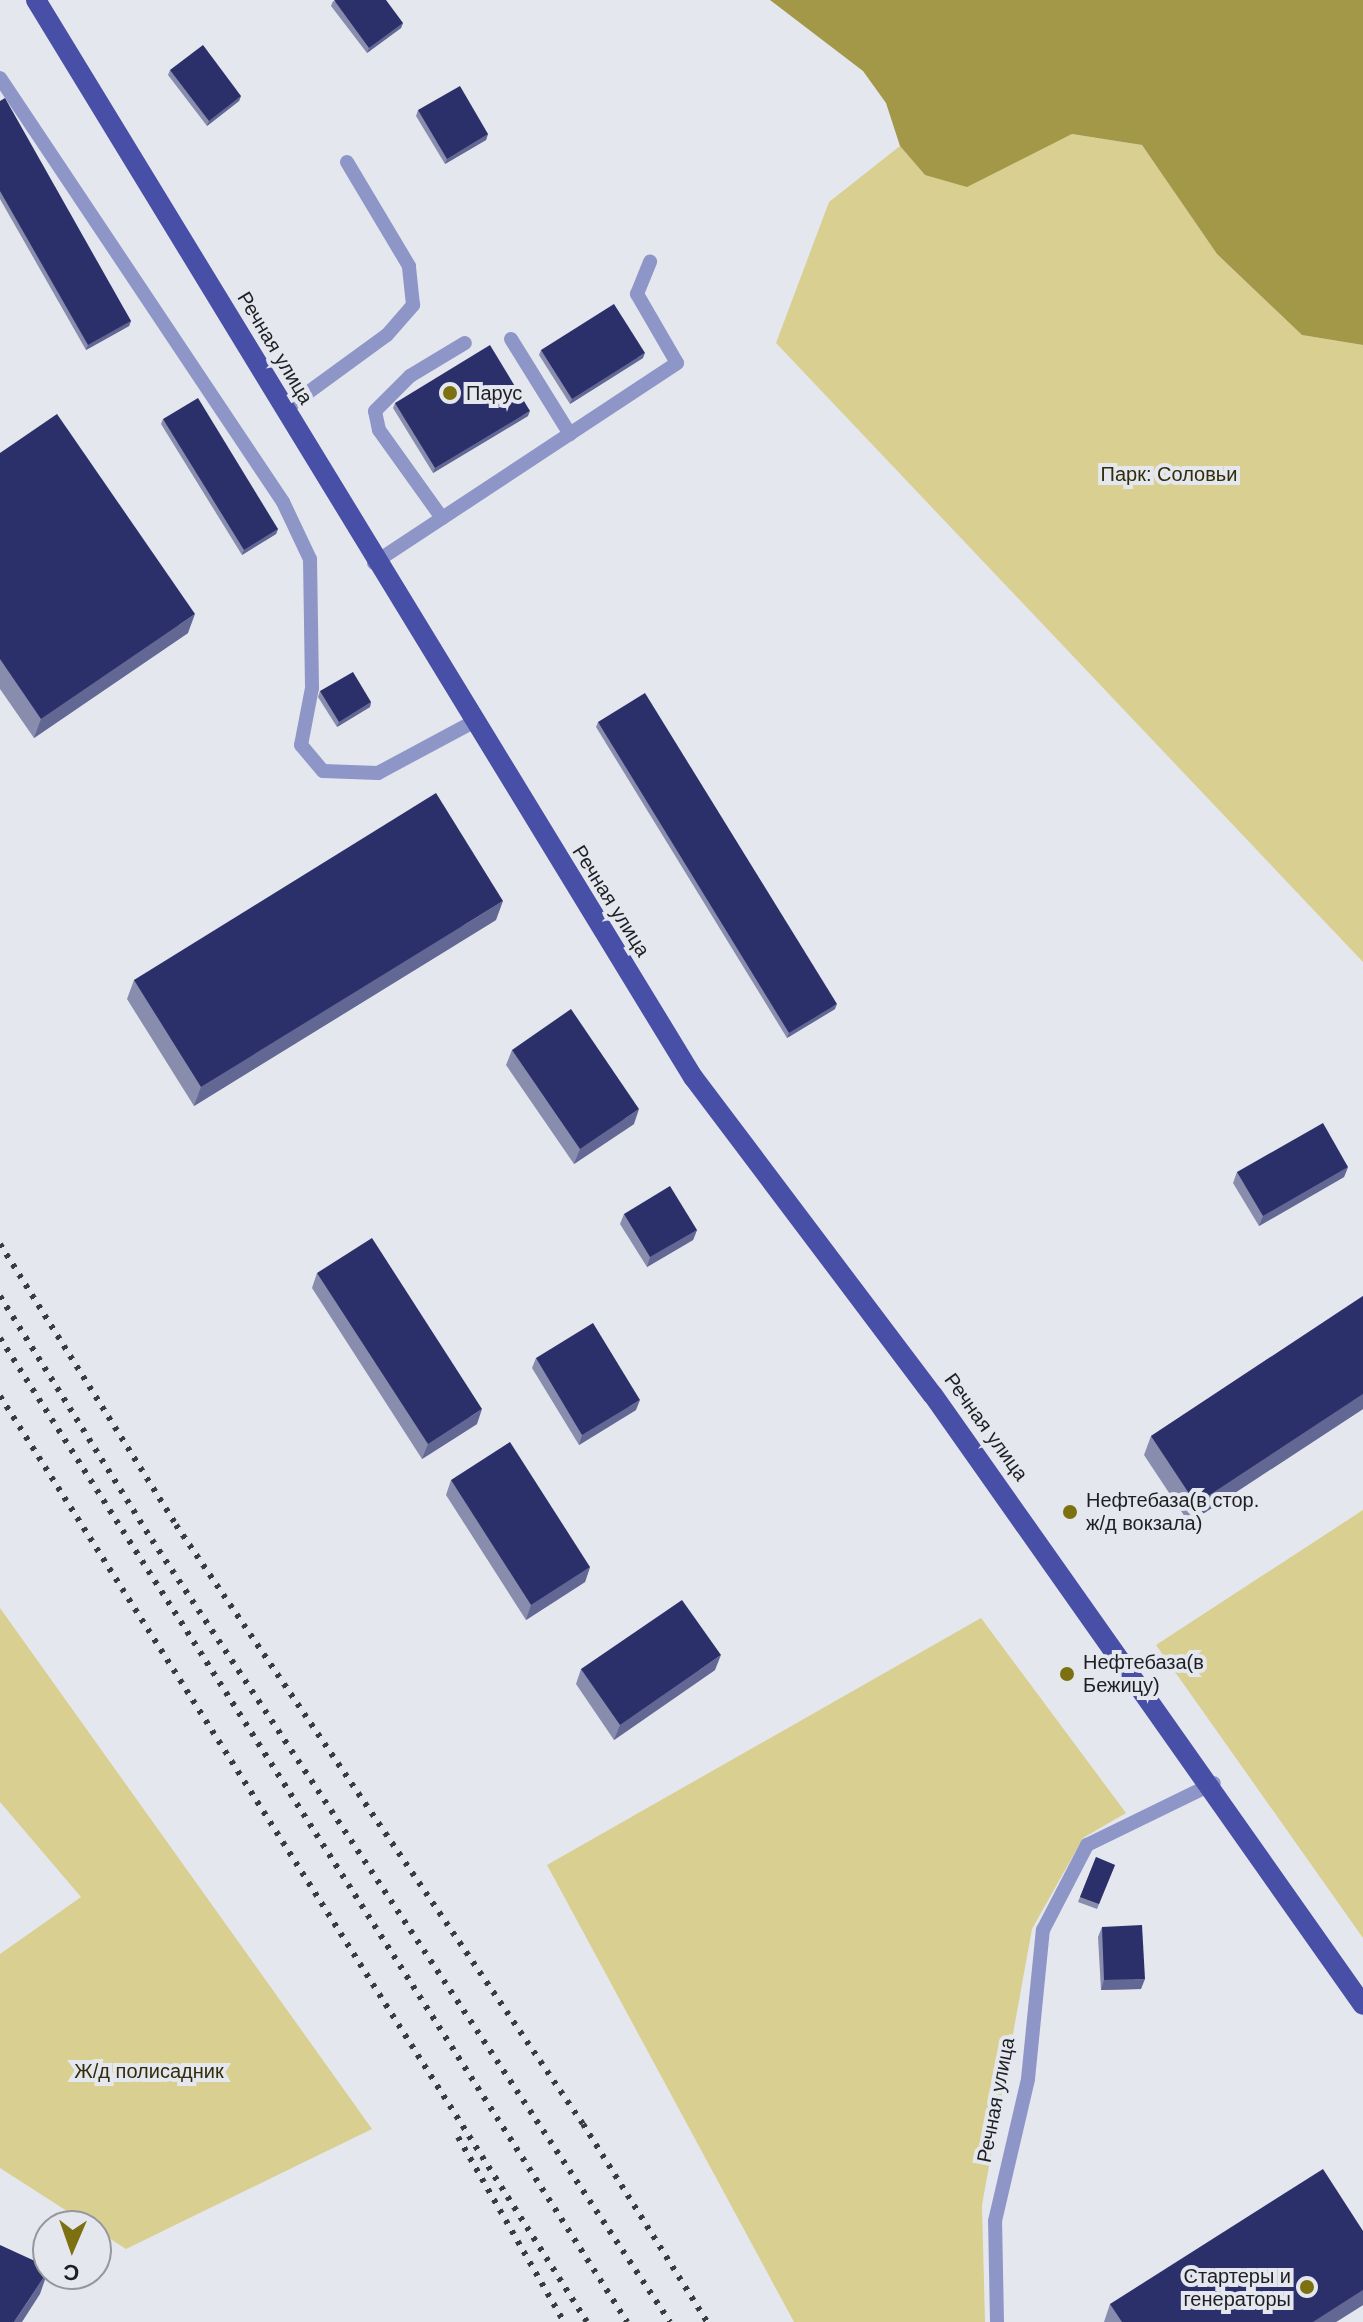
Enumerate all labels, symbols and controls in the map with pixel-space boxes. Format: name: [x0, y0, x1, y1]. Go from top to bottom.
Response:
street label: Речная улица: [232, 287, 318, 409]
place label: Парус: [466, 381, 522, 405]
marker: Парус: [441, 384, 459, 402]
park label: Парк: Соловьи: [1101, 462, 1237, 486]
street label: Речная улица: [567, 841, 655, 961]
street label: Речная улица: [939, 1369, 1033, 1485]
place label: Нефтебаза(в стор. ж/д вокзала): [1086, 1488, 1259, 1535]
marker: Нефтебаза(в стор. ж/д вокзала): [1061, 1503, 1079, 1521]
place label: Нефтебаза(в Бежицу): [1083, 1650, 1204, 1697]
marker: Нефтебаза(в Бежицу): [1058, 1665, 1076, 1683]
street label: Речная улица: [972, 2035, 1020, 2165]
park label: Ж/д полисадник: [74, 2059, 224, 2083]
north arrow: [32, 2210, 112, 2290]
text: С: [63, 2260, 80, 2285]
place label: Стартеры и генераторы: [1183, 2264, 1291, 2311]
marker: Стартеры и генераторы: [1298, 2278, 1316, 2296]

